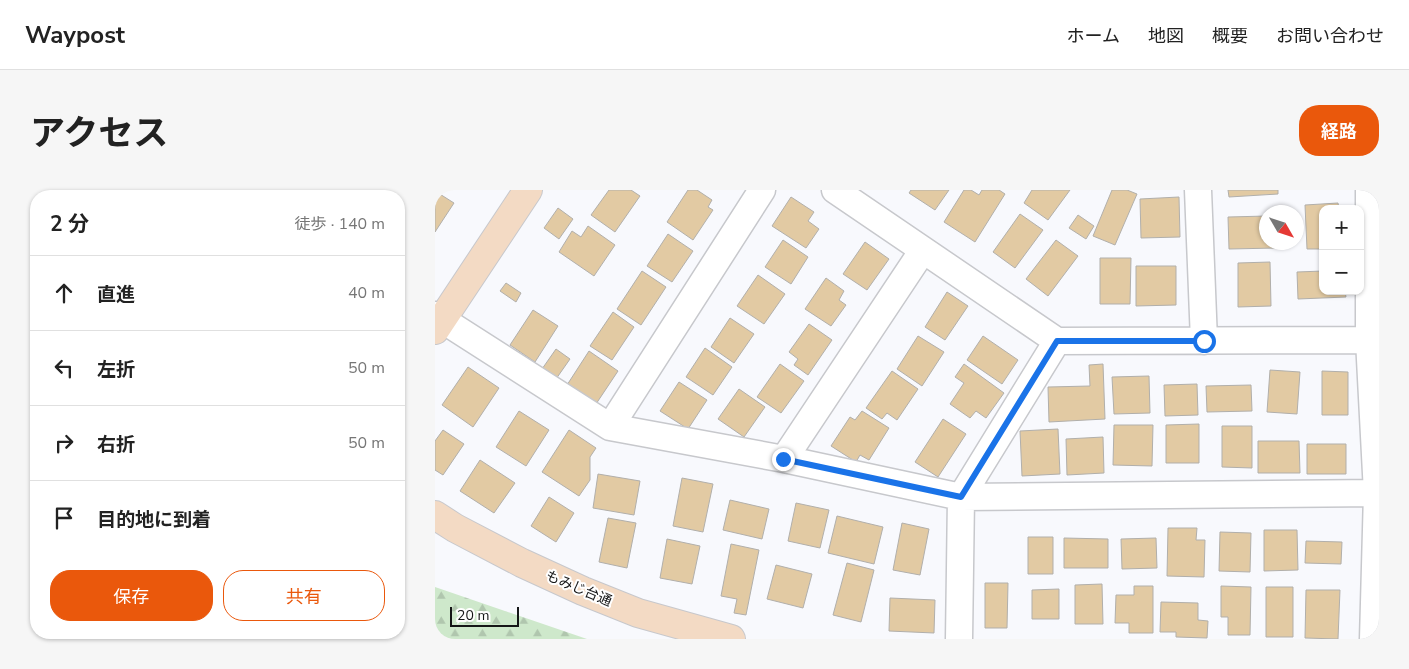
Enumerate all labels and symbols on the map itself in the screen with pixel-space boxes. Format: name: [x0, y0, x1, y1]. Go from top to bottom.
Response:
north arrow: [1259, 205, 1304, 250]
route start: [1193, 330, 1216, 353]
route end: [772, 448, 795, 471]
street label: もみじ台通: [543, 566, 615, 611]
scale bar: [450, 604, 519, 627]

